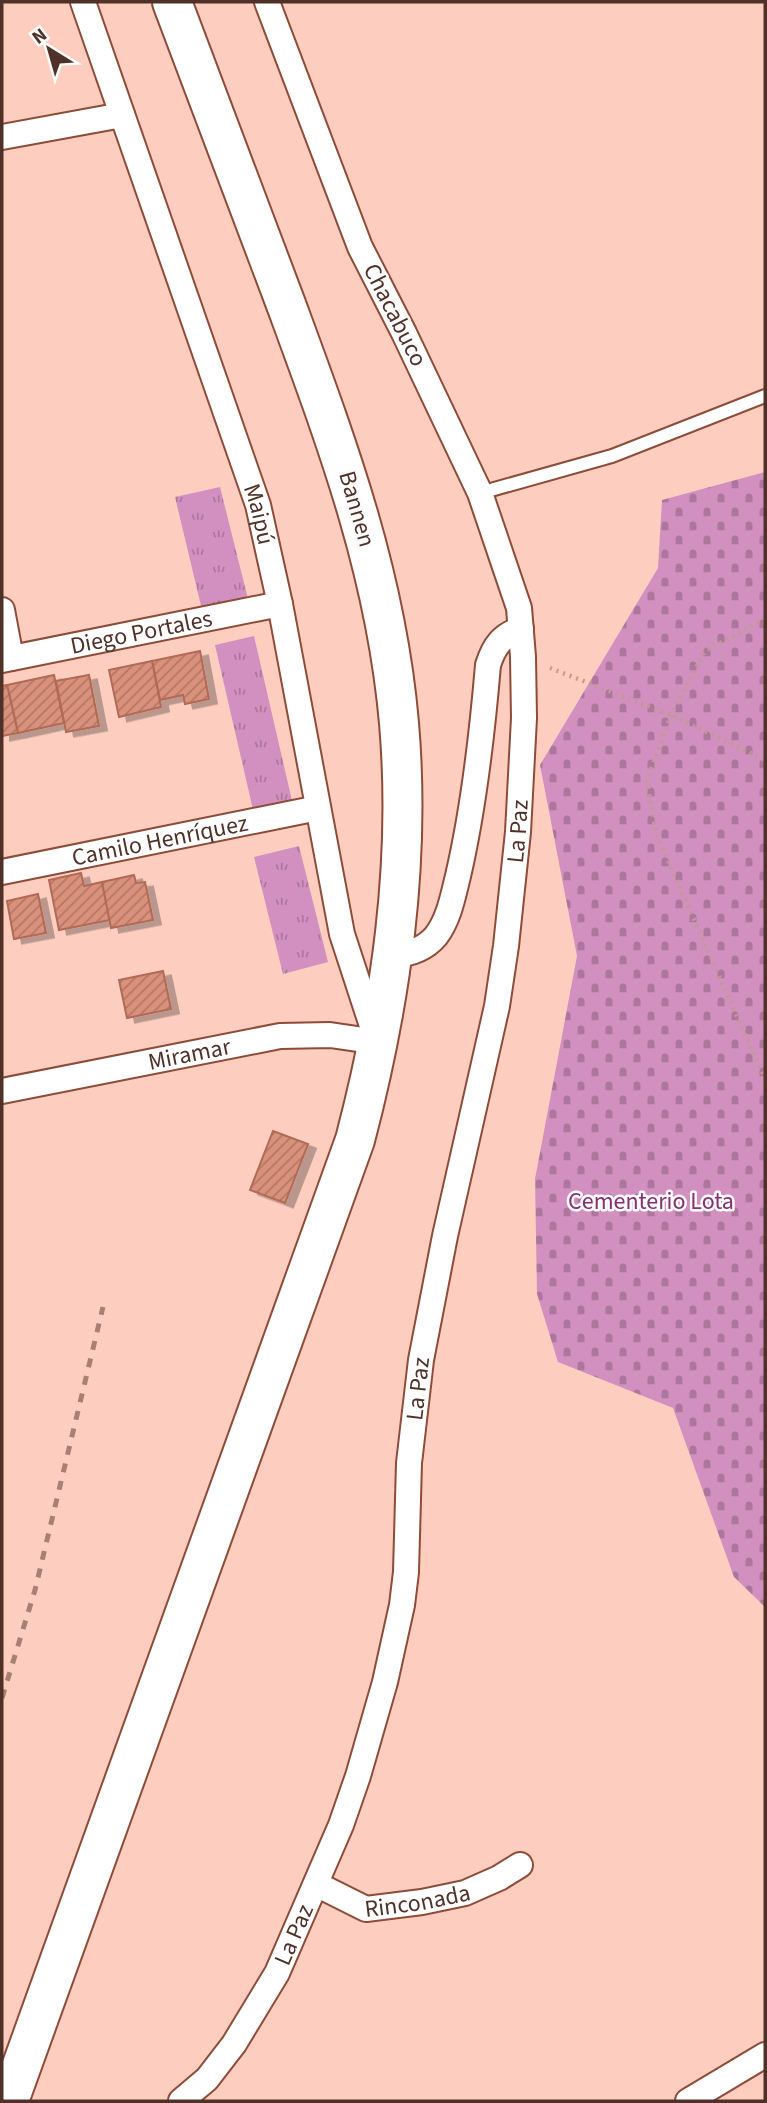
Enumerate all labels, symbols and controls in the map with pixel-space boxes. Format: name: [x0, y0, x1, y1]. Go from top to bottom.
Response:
north arrow: [14, 14, 84, 84]
text: N: [26, 22, 53, 51]
street label: Chacabuco: [354, 257, 436, 373]
street label: Bannen: [329, 467, 385, 551]
street label: Maipú: [234, 479, 284, 548]
street label: Diego Portales: [67, 601, 215, 663]
street label: La Paz: [497, 799, 537, 865]
street label: Camilo Henríquez: [69, 805, 251, 875]
street label: Miramar: [145, 1029, 234, 1079]
park label: Cementerio Lota: [568, 1184, 734, 1219]
street label: La Paz: [397, 1355, 439, 1422]
street label: Rinconada: [363, 1875, 474, 1927]
street label: La Paz: [265, 1899, 322, 1971]

